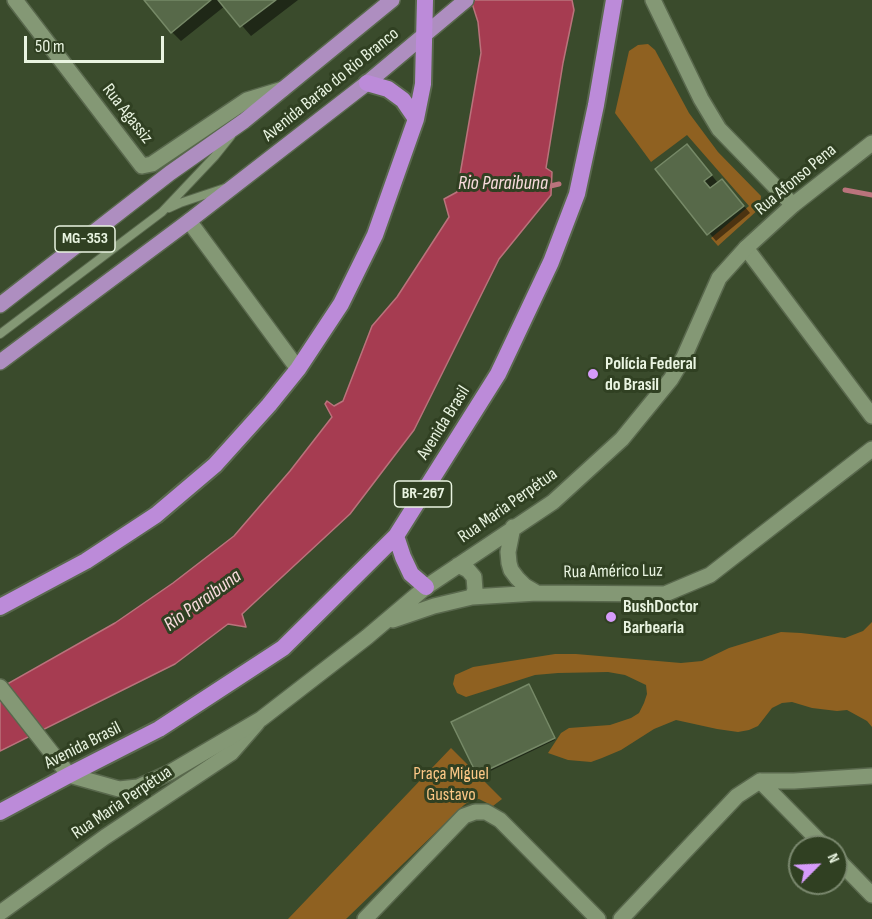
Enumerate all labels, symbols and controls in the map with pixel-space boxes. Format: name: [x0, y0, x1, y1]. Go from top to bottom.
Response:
street label: Avenida Barão do Rio Branco: [259, 23, 403, 147]
scale bar: [27, 24, 166, 62]
text: 50 m: [35, 36, 65, 57]
street label: Rua Agassiz: [97, 80, 157, 148]
street label: Rua Afonso Pena: [751, 140, 841, 220]
water label: Rio Paraibuna: [458, 172, 548, 196]
road number: MG-353: [55, 226, 115, 252]
place label: Polícia Federal do Brasil: [605, 353, 696, 395]
marker: Polícia Federal do Brasil: [586, 367, 600, 381]
street label: Avenida Brasil: [413, 382, 475, 464]
street label: Rua Maria Perpétua: [454, 464, 562, 548]
road number: BR-267: [394, 481, 452, 507]
street label: Rua Américo Luz: [563, 560, 663, 584]
water label: Rio Paraibuna: [159, 565, 247, 637]
place label: BushDoctor Barbearia: [623, 596, 698, 638]
marker: BushDoctor Barbearia: [604, 610, 618, 624]
street label: Avenida Brasil: [41, 718, 125, 774]
street label: Rua Maria Perpétua: [68, 762, 176, 844]
park label: Praça Miguel Gustavo: [413, 763, 489, 806]
north arrow: [788, 835, 848, 895]
text: N: [823, 851, 843, 866]

